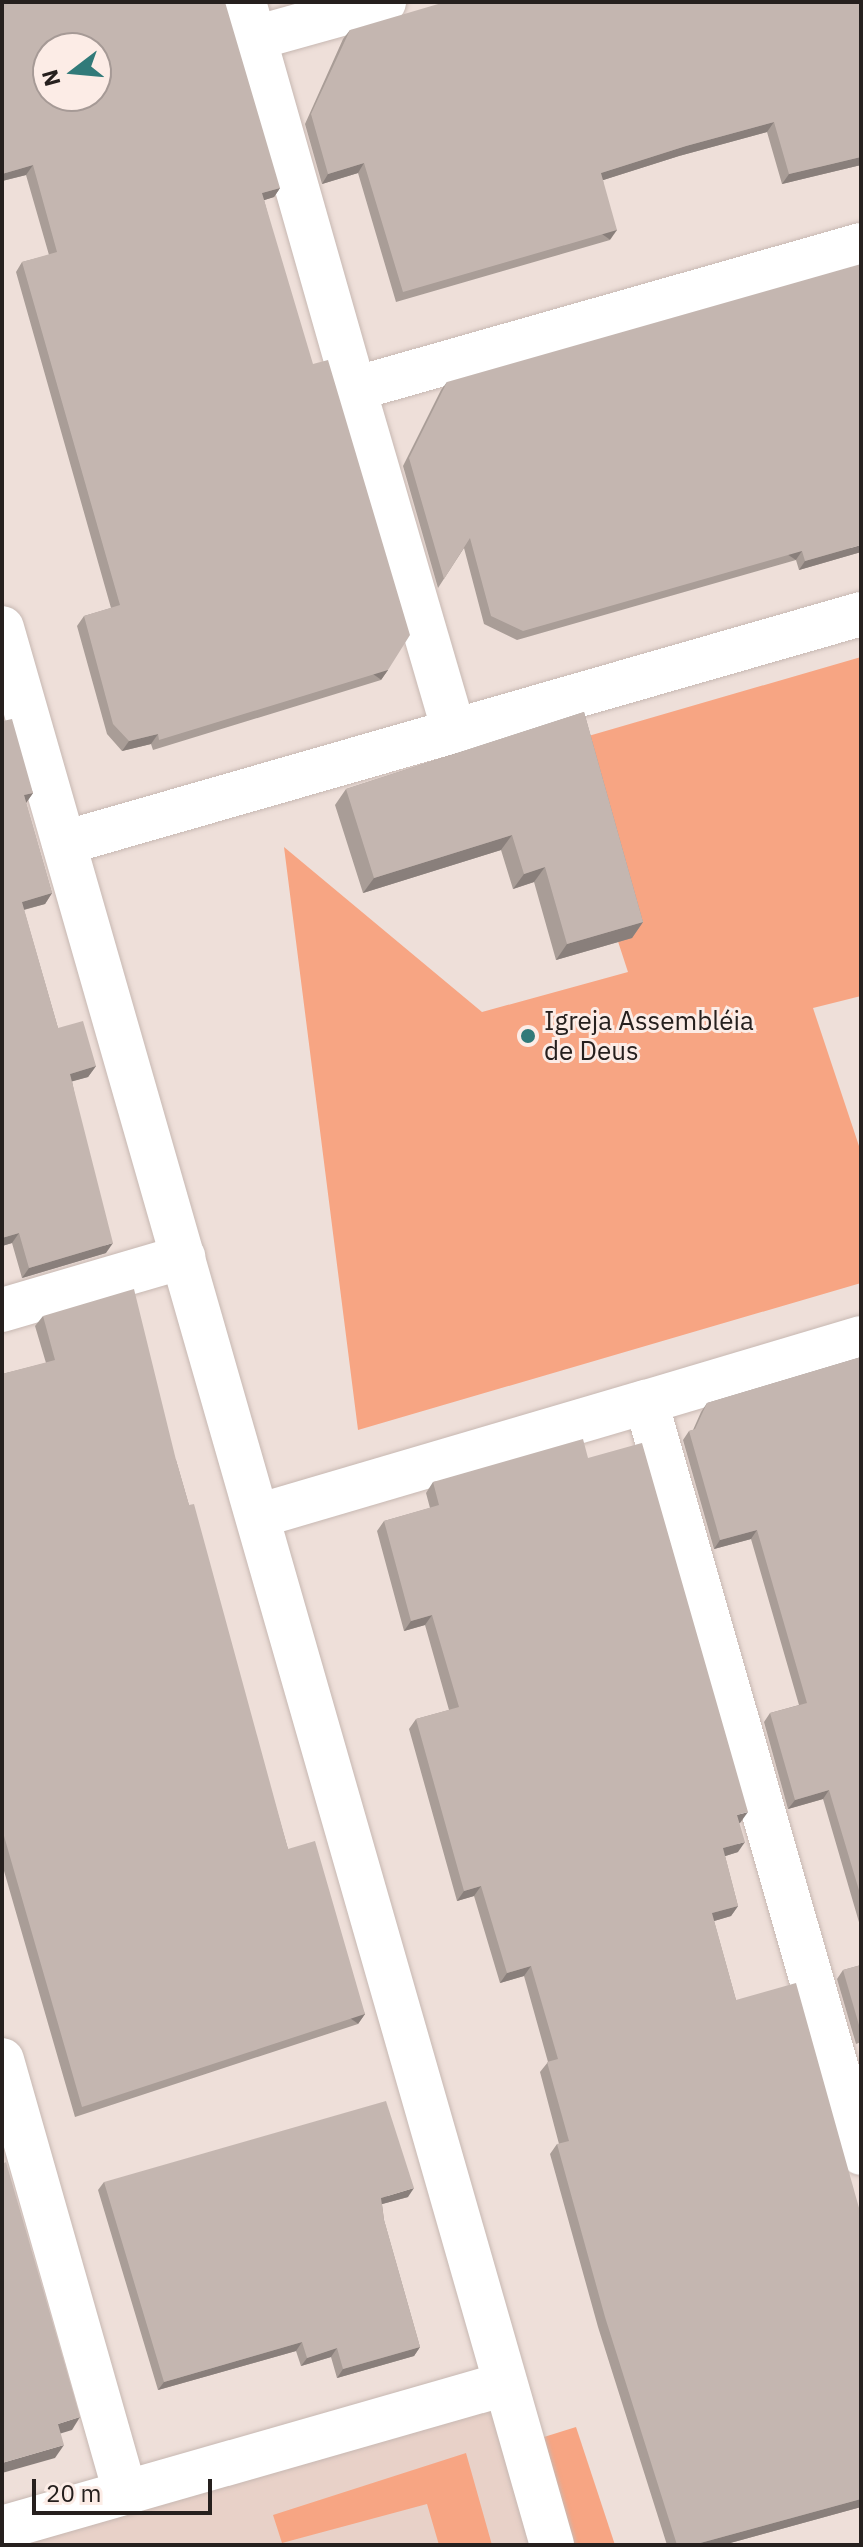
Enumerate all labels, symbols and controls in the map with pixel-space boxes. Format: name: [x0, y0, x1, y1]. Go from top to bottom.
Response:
north arrow: [32, 32, 112, 112]
text: N: [34, 67, 67, 90]
place label: Igreja Assembléia de Deus: [544, 1005, 754, 1066]
marker: Igreja Assembléia de Deus: [519, 1027, 537, 1045]
scale bar: [36, 2463, 216, 2513]
text: 20 m: [46, 2477, 101, 2509]

